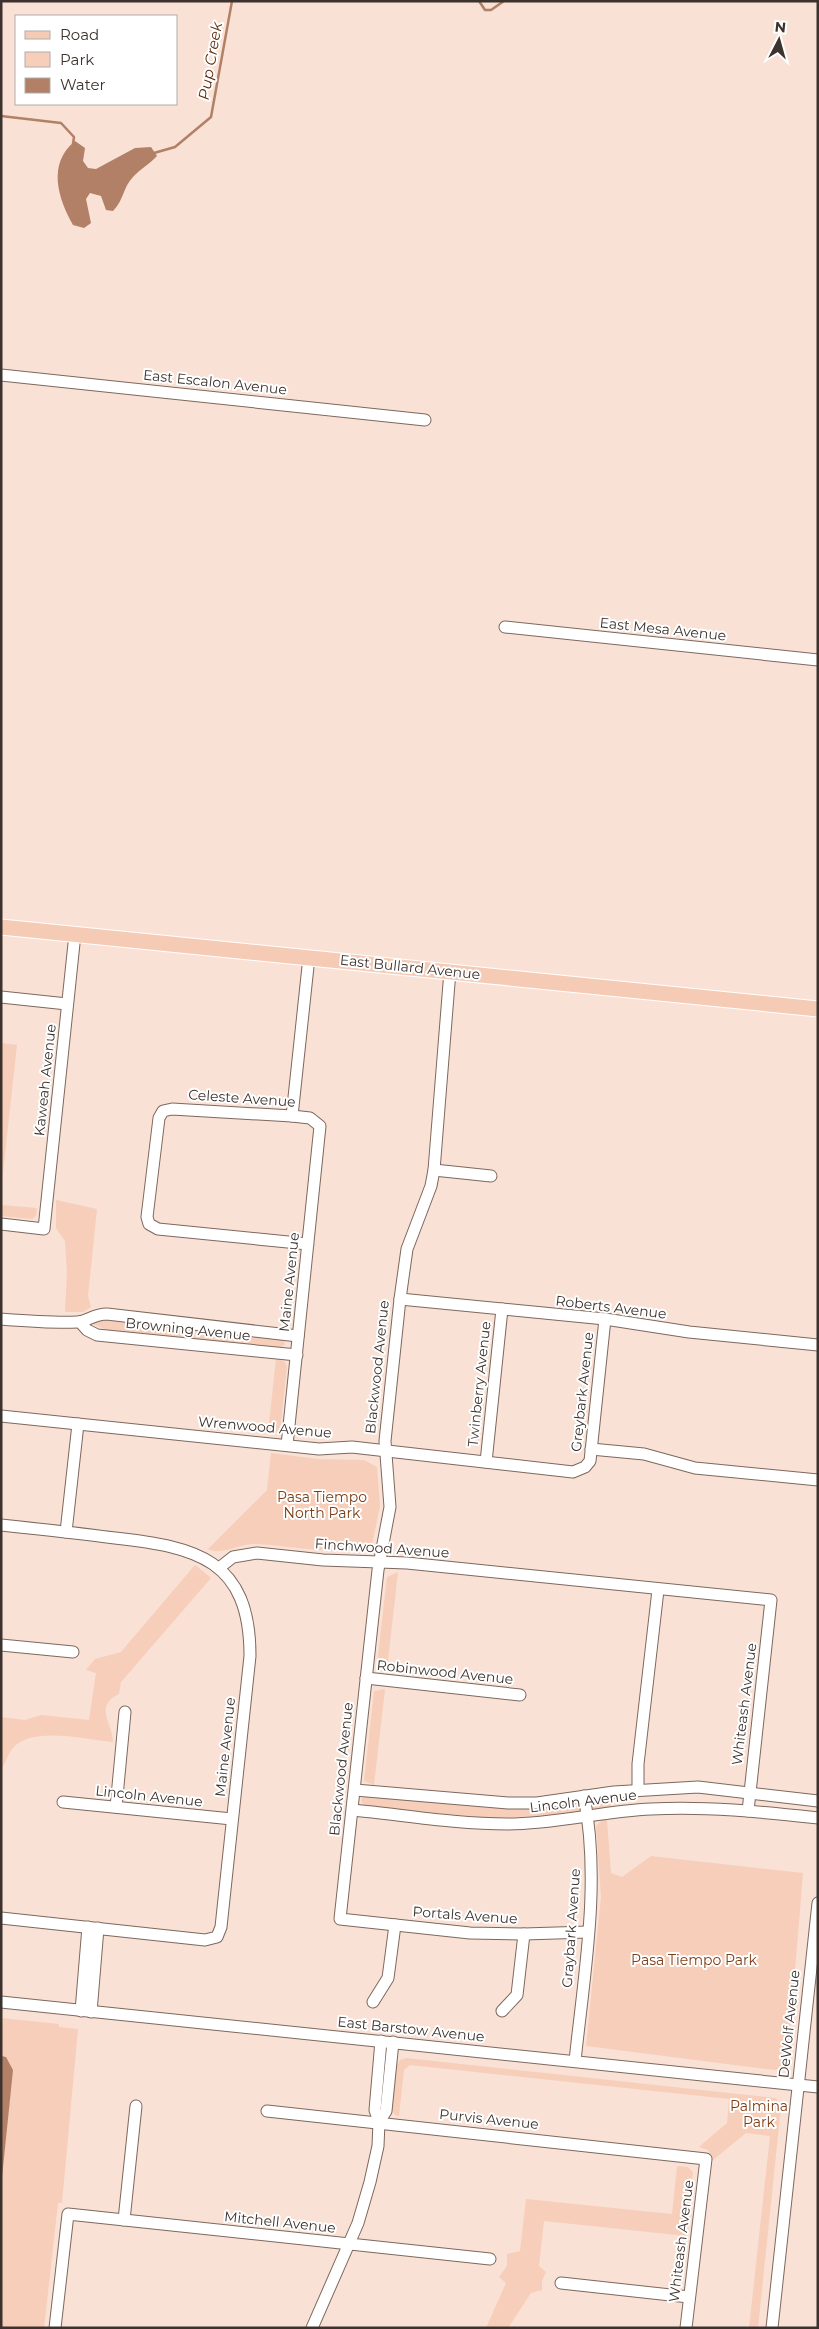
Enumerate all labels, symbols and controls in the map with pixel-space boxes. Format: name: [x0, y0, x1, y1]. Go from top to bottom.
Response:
legend: [15, 15, 178, 105]
north arrow: [754, 15, 804, 65]
text: N: [774, 18, 787, 37]
water label: Pup Creek: [194, 20, 226, 101]
text: Road: [60, 25, 99, 44]
text: Park: [60, 50, 94, 69]
text: Water: [60, 75, 106, 94]
street label: East Escalon Avenue: [142, 365, 288, 399]
street label: East Mesa Avenue: [599, 613, 727, 645]
street label: East Bullard Avenue: [339, 951, 481, 983]
street label: Kaweah Avenue: [30, 1023, 60, 1137]
street label: Celeste Avenue: [188, 1085, 296, 1111]
street label: Maine Avenue: [275, 1231, 303, 1333]
street label: Roberts Avenue: [554, 1291, 668, 1323]
street label: Blackwood Avenue: [361, 1299, 393, 1435]
street label: Browning Avenue: [125, 1313, 251, 1345]
street label: Twinberry Avenue: [463, 1320, 495, 1448]
street label: Greybark Avenue: [567, 1331, 597, 1453]
street label: Wrenwood Avenue: [198, 1412, 332, 1442]
park label: Pasa Tiempo North Park: [277, 1488, 367, 1522]
street label: Finchwood Avenue: [314, 1534, 450, 1562]
street label: Whiteash Avenue: [728, 1642, 760, 1766]
street label: Robinwood Avenue: [376, 1656, 514, 1688]
street label: Maine Avenue: [211, 1696, 239, 1798]
street label: Blackwood Avenue: [325, 1701, 357, 1837]
street label: Lincoln Avenue: [94, 1781, 204, 1811]
street label: Lincoln Avenue: [528, 1786, 638, 1816]
street label: Graybark Avenue: [558, 1868, 584, 1988]
street label: Portals Avenue: [412, 1902, 518, 1928]
park label: Pasa Tiempo Park: [631, 1951, 758, 1969]
street label: DeWolf Avenue: [774, 1969, 804, 2079]
street label: East Barstow Avenue: [337, 2012, 485, 2046]
park label: Palmina Park: [730, 2097, 788, 2131]
street label: Purvis Avenue: [438, 2105, 540, 2133]
street label: Whiteash Avenue: [665, 2179, 697, 2303]
street label: Mitchell Avenue: [223, 2207, 337, 2237]

